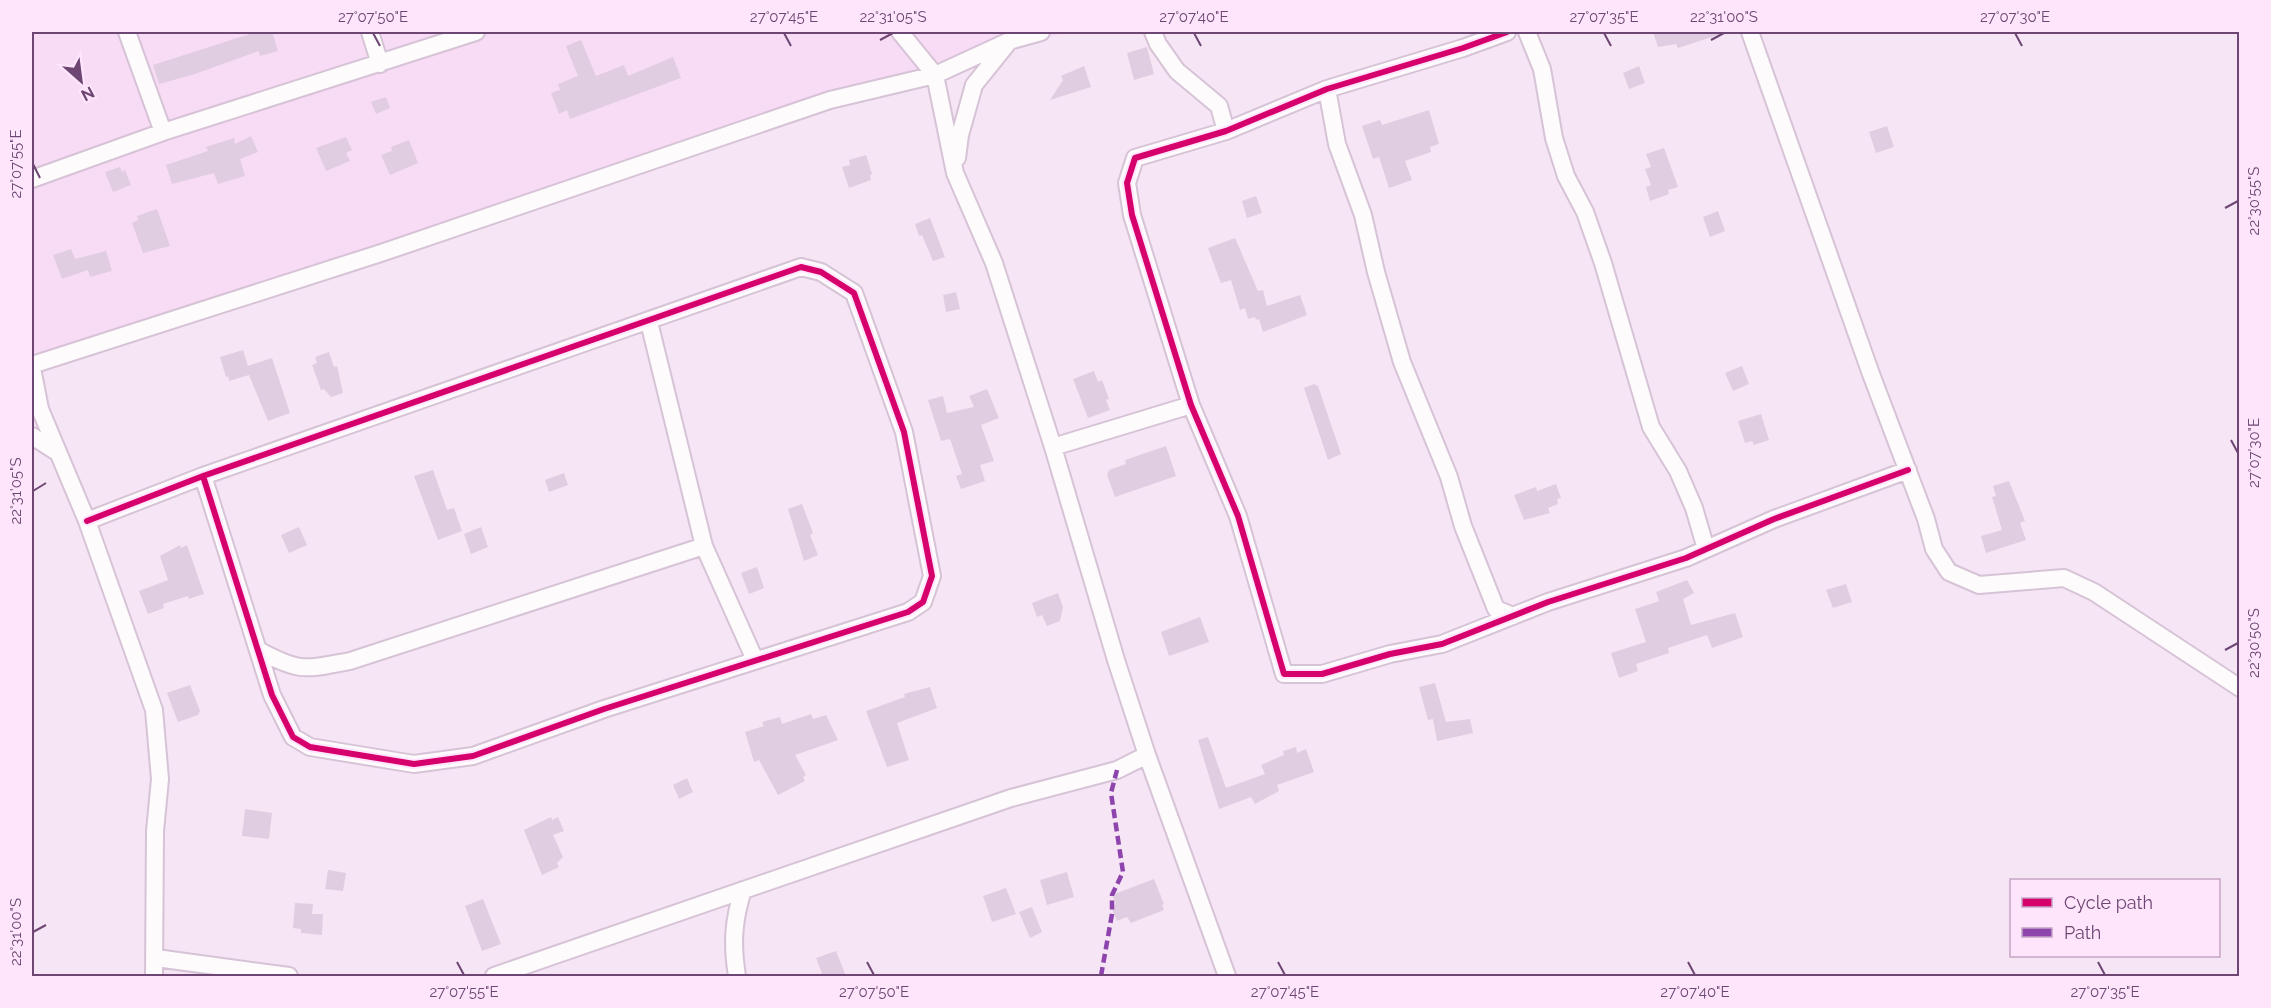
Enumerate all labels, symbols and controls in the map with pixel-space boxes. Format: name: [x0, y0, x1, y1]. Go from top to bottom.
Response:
text: 27°07'50"E: [338, 8, 408, 26]
text: 27°07'45"E: [750, 8, 818, 26]
text: 22°31'05"S: [859, 8, 927, 26]
text: 27°07'40"E: [1159, 8, 1229, 26]
text: 27°07'35"E: [1569, 8, 1639, 26]
text: 22°31'00"S: [1690, 8, 1758, 26]
text: 27°07'30"E: [1980, 8, 2050, 26]
north arrow: [51, 51, 111, 111]
text: N: [78, 83, 98, 105]
text: 27°07'55"E: [7, 129, 25, 199]
text: 22°30'55"S: [2245, 167, 2263, 235]
text: 27°07'30"E: [2245, 418, 2263, 488]
text: 22°31'05"S: [7, 457, 25, 525]
text: 22°30'50"S: [2245, 608, 2263, 678]
legend: [2010, 879, 2220, 957]
text: Cycle path: [2064, 892, 2153, 913]
text: 22°31'00"S: [7, 898, 25, 966]
text: Path: [2064, 922, 2101, 943]
text: 27°07'55"E: [429, 983, 499, 1001]
text: 27°07'50"E: [839, 983, 909, 1001]
text: 27°07'45"E: [1251, 983, 1319, 1001]
text: 27°07'40"E: [1660, 983, 1730, 1001]
text: 27°07'35"E: [2070, 983, 2140, 1001]

